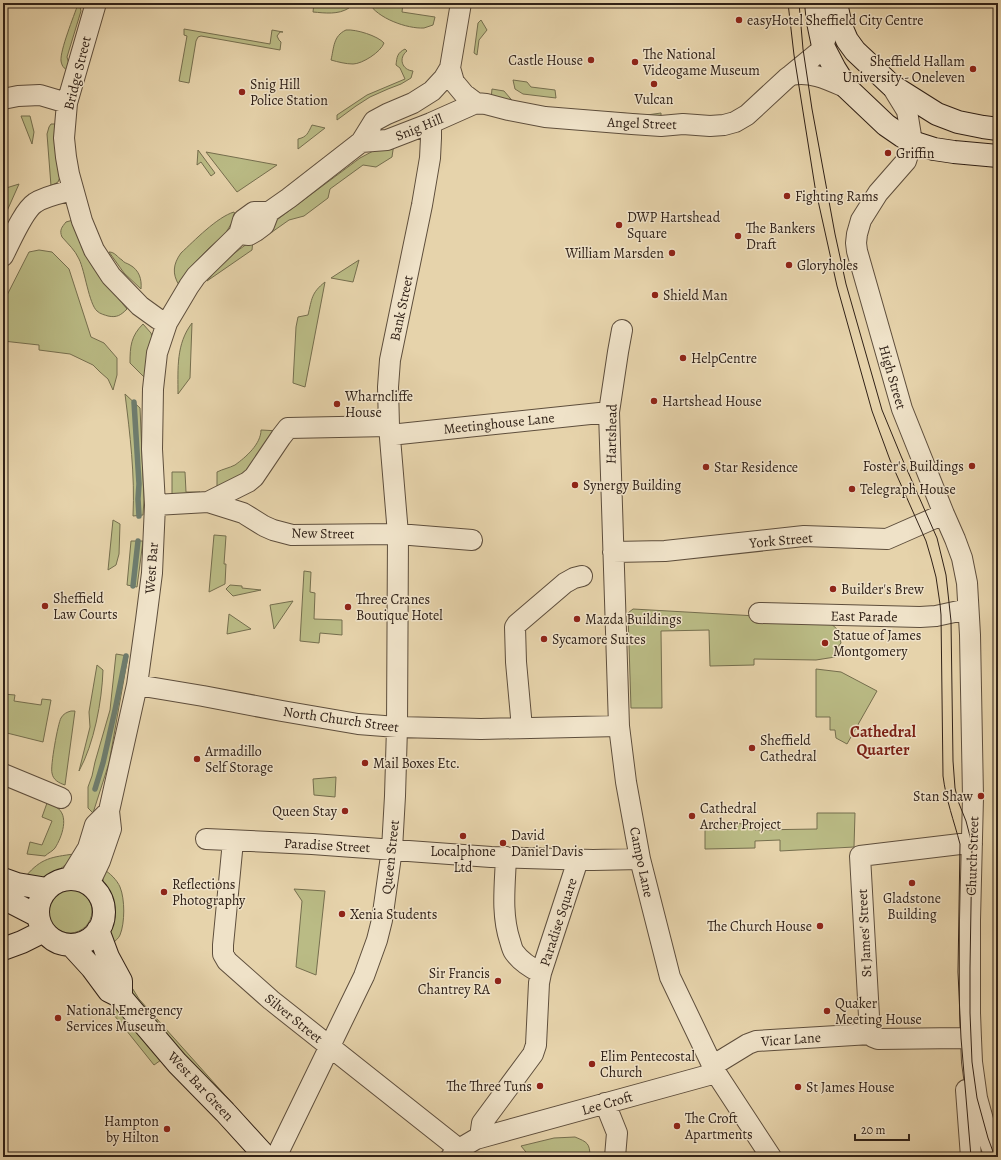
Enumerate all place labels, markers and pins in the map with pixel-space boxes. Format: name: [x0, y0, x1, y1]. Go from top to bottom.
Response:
place label: easyHotel Sheffield City Centre: [747, 11, 924, 30]
marker: easyHotel Sheffield City Centre: [734, 15, 744, 25]
place label: The National Videogame Museum: [642, 45, 760, 80]
place label: Castle House: [508, 51, 583, 70]
place label: Sheffield Hallam University - Oneleven: [842, 52, 965, 87]
marker: Castle House: [586, 55, 596, 65]
marker: The National Videogame Museum: [630, 57, 640, 67]
marker: Sheffield Hallam University - Oneleven: [968, 64, 978, 74]
place label: Snig Hill Police Station: [250, 75, 328, 110]
marker: Vulcan: [649, 79, 659, 89]
marker: Snig Hill Police Station: [237, 87, 247, 97]
place label: Vulcan: [634, 90, 674, 109]
place label: Griffin: [896, 144, 935, 163]
marker: Griffin: [883, 148, 893, 158]
place label: Fighting Rams: [795, 187, 878, 206]
marker: Fighting Rams: [782, 191, 792, 201]
place label: DWP Hartshead Square: [627, 208, 721, 243]
place label: The Bankers Draft: [746, 219, 815, 254]
marker: DWP Hartshead Square: [614, 220, 624, 230]
marker: The Bankers Draft: [733, 231, 743, 241]
place label: William Marsden: [564, 244, 664, 263]
marker: William Marsden: [667, 248, 677, 258]
place label: Gloryholes: [797, 256, 858, 275]
marker: Gloryholes: [784, 260, 794, 270]
place label: Shield Man: [663, 286, 728, 305]
marker: Shield Man: [650, 290, 660, 300]
place label: HelpCentre: [691, 349, 757, 368]
marker: HelpCentre: [678, 353, 688, 363]
place label: Wharncliffe House: [344, 387, 413, 422]
place label: Hartshead House: [662, 392, 762, 411]
marker: Hartshead House: [649, 396, 659, 406]
marker: Wharncliffe House: [332, 399, 342, 409]
place label: Foster's Buildings: [863, 457, 964, 476]
place label: Star Residence: [714, 458, 798, 477]
marker: Foster's Buildings: [967, 461, 977, 471]
marker: Star Residence: [701, 462, 711, 472]
place label: Synergy Building: [583, 476, 681, 495]
marker: Synergy Building: [570, 480, 580, 490]
place label: Telegraph House: [860, 480, 956, 499]
marker: Telegraph House: [847, 484, 857, 494]
place label: Builder's Brew: [841, 580, 924, 599]
marker: Builder's Brew: [828, 584, 838, 594]
place label: Sheffield Law Courts: [53, 589, 118, 624]
place label: Three Cranes Boutique Hotel: [356, 590, 443, 625]
marker: Sheffield Law Courts: [40, 601, 50, 611]
marker: Three Cranes Boutique Hotel: [343, 602, 353, 612]
place label: Mazda Buildings: [585, 610, 682, 629]
marker: Mazda Buildings: [572, 614, 582, 624]
place label: Statue of James Montgomery: [833, 626, 921, 661]
place label: Sycamore Suites: [552, 630, 646, 649]
marker: Sycamore Suites: [539, 634, 549, 644]
marker: Statue of James Montgomery: [820, 638, 830, 648]
place label: Sheffield Cathedral: [760, 731, 817, 766]
place label: Armadillo Self Storage: [204, 742, 273, 777]
marker: Sheffield Cathedral: [747, 743, 757, 753]
marker: Armadillo Self Storage: [192, 754, 202, 764]
place label: Mail Boxes Etc.: [373, 754, 460, 773]
marker: Mail Boxes Etc.: [360, 758, 370, 768]
place label: Stan Shaw: [913, 787, 973, 806]
marker: Stan Shaw: [976, 791, 986, 801]
place label: Cathedral Archer Project: [699, 799, 781, 834]
place label: Queen Stay: [272, 802, 338, 821]
marker: Queen Stay: [340, 806, 350, 816]
marker: Cathedral Archer Project: [687, 811, 697, 821]
place label: David Daniel Davis: [511, 826, 583, 861]
marker: Localphone Ltd: [458, 831, 468, 841]
marker: David Daniel Davis: [498, 838, 508, 848]
place label: Localphone Ltd: [430, 842, 496, 877]
place label: Reflections Photography: [172, 875, 246, 910]
marker: Gladstone Building: [907, 878, 917, 888]
marker: Reflections Photography: [159, 887, 169, 897]
place label: Gladstone Building: [883, 889, 941, 924]
place label: Xenia Students: [350, 905, 437, 924]
marker: Xenia Students: [337, 909, 347, 919]
place label: The Church House: [707, 917, 812, 936]
marker: The Church House: [815, 921, 825, 931]
place label: Sir Francis Chantrey RA: [418, 964, 491, 999]
marker: Sir Francis Chantrey RA: [493, 976, 503, 986]
place label: Quaker Meeting House: [835, 994, 922, 1029]
place label: National Emergency Services Museum: [66, 1001, 183, 1036]
marker: Quaker Meeting House: [822, 1006, 832, 1016]
marker: National Emergency Services Museum: [53, 1013, 63, 1023]
place label: Elim Pentecostal Church: [600, 1047, 695, 1082]
marker: Elim Pentecostal Church: [587, 1059, 597, 1069]
place label: The Three Tuns: [447, 1077, 532, 1096]
place label: St James House: [806, 1078, 895, 1097]
marker: The Three Tuns: [535, 1081, 545, 1091]
marker: St James House: [793, 1082, 803, 1092]
place label: The Croft Apartments: [684, 1109, 753, 1144]
place label: Hampton by Hilton: [104, 1112, 159, 1147]
marker: The Croft Apartments: [672, 1121, 682, 1131]
marker: Hampton by Hilton: [162, 1124, 172, 1134]

